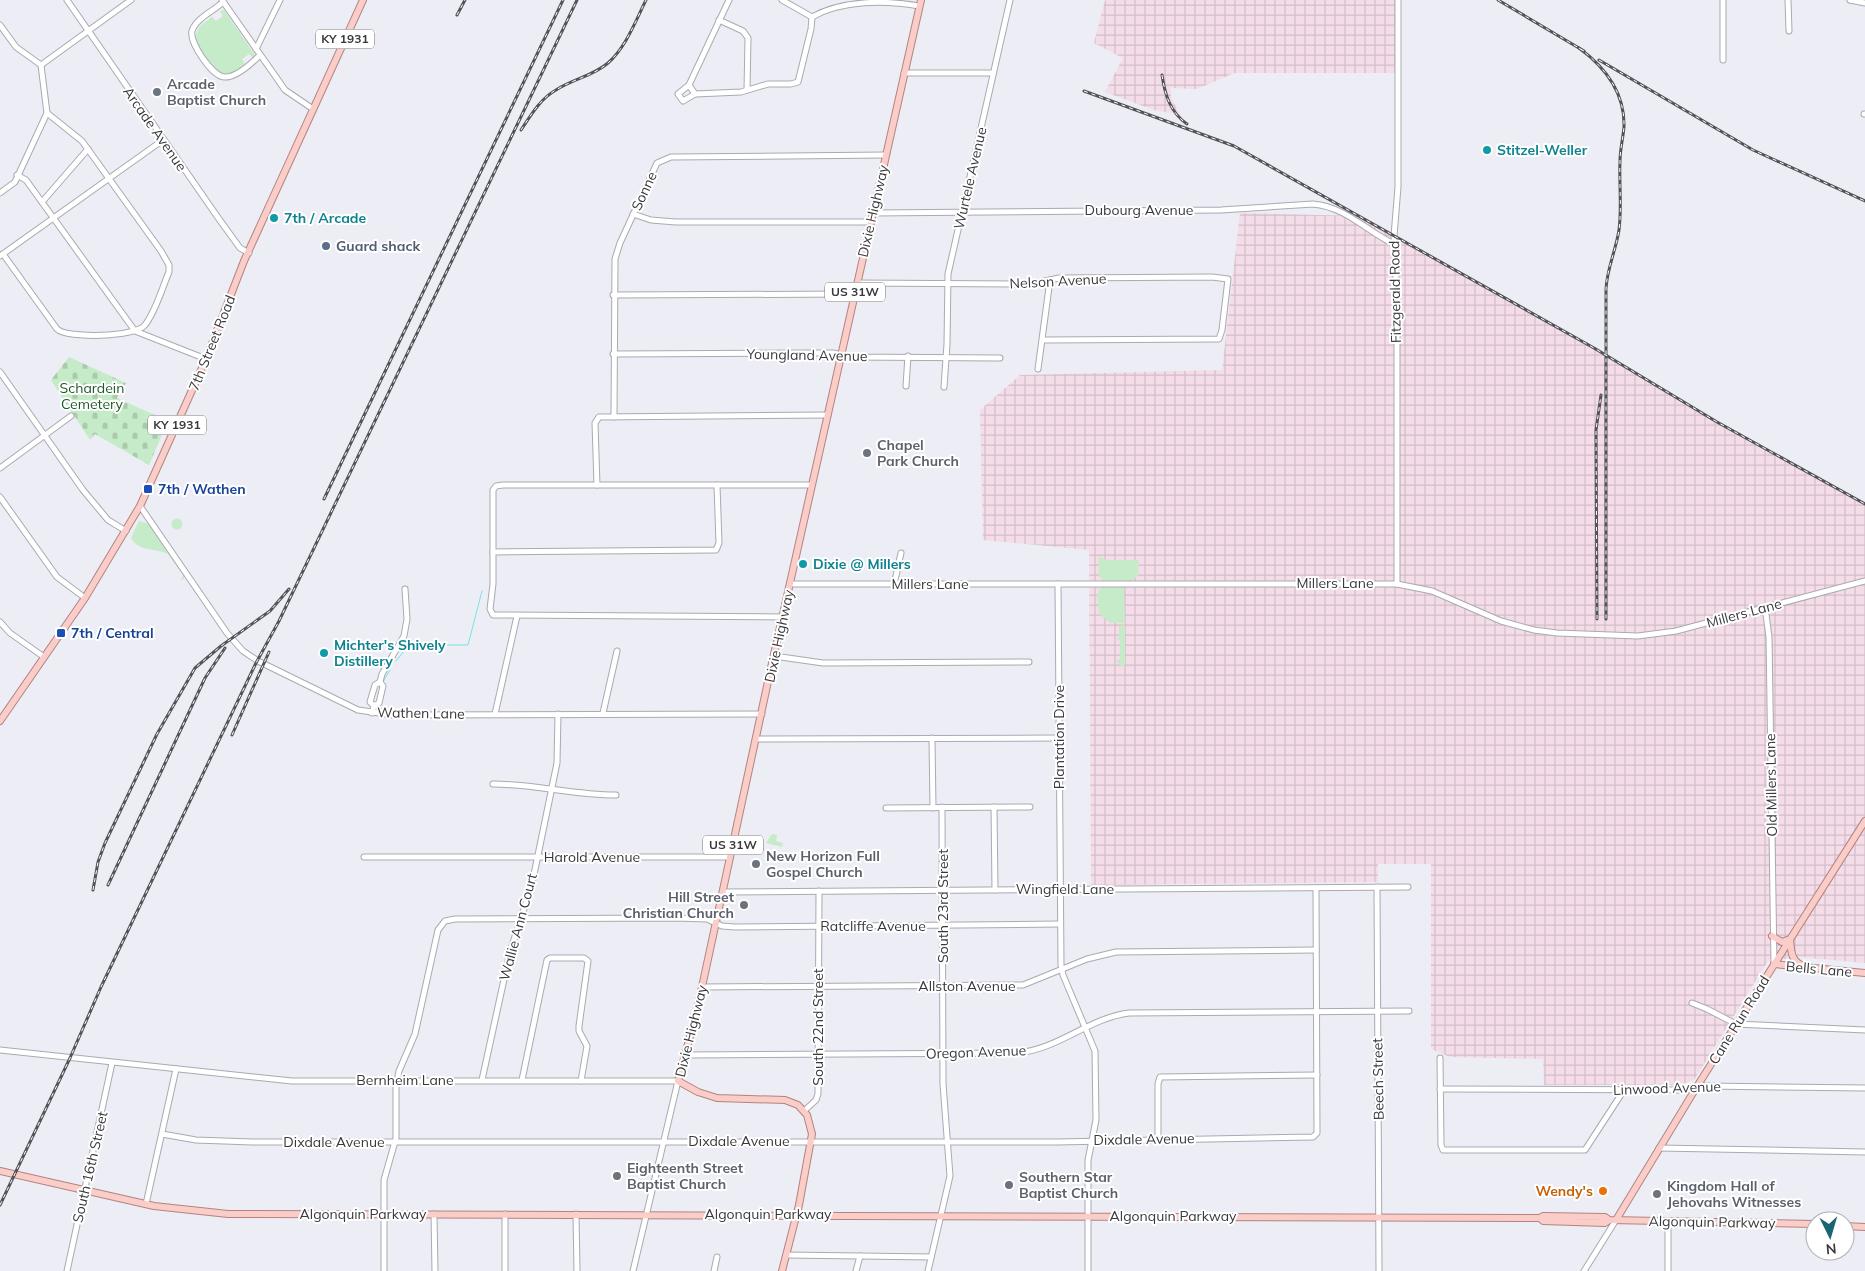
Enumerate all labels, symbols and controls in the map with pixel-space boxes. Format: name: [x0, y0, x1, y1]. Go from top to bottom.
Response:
road number: KY 1931: [316, 30, 374, 48]
place label: Arcade Baptist Church: [167, 75, 266, 109]
street label: Arcade Avenue: [119, 83, 191, 175]
marker: Arcade Baptist Church: [151, 86, 163, 98]
street label: Wurtele Avenue: [950, 125, 990, 231]
place label: Stitzel-Weller: [1497, 141, 1588, 159]
marker: Stitzel-Weller: [1481, 144, 1493, 156]
street label: Dixie Highway: [854, 162, 893, 259]
street label: Sonne: [627, 169, 661, 213]
street label: Dubourg Avenue: [1085, 201, 1193, 219]
place label: 7th / Arcade: [284, 209, 367, 227]
marker: 7th / Arcade: [268, 212, 280, 224]
place label: Guard shack: [336, 237, 420, 255]
marker: Guard shack: [320, 240, 332, 252]
street label: Fitzgerald Road: [1385, 241, 1405, 343]
street label: Nelson Avenue: [1009, 269, 1107, 293]
road number: US 31W: [825, 282, 885, 302]
street label: 7th Street Road: [185, 292, 239, 394]
street label: Youngland Avenue: [745, 345, 868, 365]
park label: Schardein Cemetery: [60, 379, 124, 413]
road number: KY 1931: [148, 416, 206, 434]
place label: Chapel Park Church: [877, 436, 959, 470]
marker: Chapel Park Church: [861, 447, 873, 459]
place label: 7th / Wathen: [158, 480, 246, 498]
marker: 7th / Wathen: [142, 483, 154, 495]
place label: Dixie @ Millers: [813, 555, 911, 573]
marker: Dixie @ Millers: [797, 558, 809, 570]
street label: Millers Lane: [1296, 574, 1374, 592]
street label: Millers Lane: [891, 575, 969, 593]
street label: Dixie Highway: [760, 587, 798, 684]
street label: Millers Lane: [1704, 594, 1784, 632]
place label: 7th / Central: [71, 624, 154, 642]
marker: 7th / Central: [55, 627, 67, 639]
place label: Michter's Shively Distillery: [334, 636, 446, 670]
marker: Michter's Shively Distillery: [318, 647, 330, 659]
street label: Plantation Drive: [1050, 685, 1068, 789]
street label: Wathen Lane: [377, 703, 465, 723]
street label: Old Millers Lane: [1761, 733, 1781, 837]
road number: US 31W: [703, 836, 763, 854]
place label: New Horizon Full Gospel Church: [766, 847, 880, 881]
street label: Harold Avenue: [544, 848, 640, 866]
street label: South 23rd Street: [934, 849, 952, 963]
marker: New Horizon Full Gospel Church: [750, 858, 762, 870]
street label: Wallie Ann Court: [495, 871, 541, 983]
street label: Wingfield Lane: [1016, 880, 1114, 898]
place label: Hill Street Christian Church: [623, 888, 735, 922]
marker: Hill Street Christian Church: [738, 899, 750, 911]
street label: Ratcliffe Avenue: [820, 917, 926, 935]
street label: Bells Lane: [1785, 957, 1853, 981]
street label: South 22nd Street: [809, 968, 827, 1086]
street label: Cane Run Road: [1705, 972, 1773, 1068]
street label: Allston Avenue: [918, 977, 1016, 995]
street label: Dixie Highway: [671, 983, 711, 1079]
street label: Beech Street: [1368, 1038, 1388, 1120]
street label: Oregon Avenue: [925, 1041, 1027, 1063]
street label: Bernheim Lane: [356, 1071, 454, 1089]
street label: Linwood Avenue: [1613, 1077, 1721, 1099]
street label: South 16th Street: [68, 1109, 112, 1224]
street label: Dixdale Avenue: [1093, 1129, 1195, 1149]
street label: Dixdale Avenue: [688, 1132, 790, 1150]
street label: Dixdale Avenue: [283, 1133, 385, 1151]
place label: Eighteenth Street Baptist Church: [627, 1159, 744, 1193]
place label: Southern Star Baptist Church: [1019, 1168, 1118, 1202]
marker: Eighteenth Street Baptist Church: [611, 1170, 623, 1182]
place label: Kingdom Hall of Jehovahs Witnesses: [1667, 1177, 1801, 1211]
marker: Southern Star Baptist Church: [1003, 1179, 1015, 1191]
place label: Wendy's: [1535, 1182, 1593, 1200]
marker: Wendy's: [1597, 1185, 1609, 1197]
marker: Kingdom Hall of Jehovahs Witnesses: [1651, 1188, 1663, 1200]
street label: Algonquin Parkway: [300, 1205, 427, 1223]
street label: Algonquin Parkway: [705, 1205, 832, 1223]
street label: Algonquin Parkway: [1110, 1207, 1237, 1225]
north arrow: [1805, 1211, 1855, 1261]
street label: Algonquin Parkway: [1648, 1212, 1776, 1232]
text: N: [1825, 1240, 1837, 1258]

